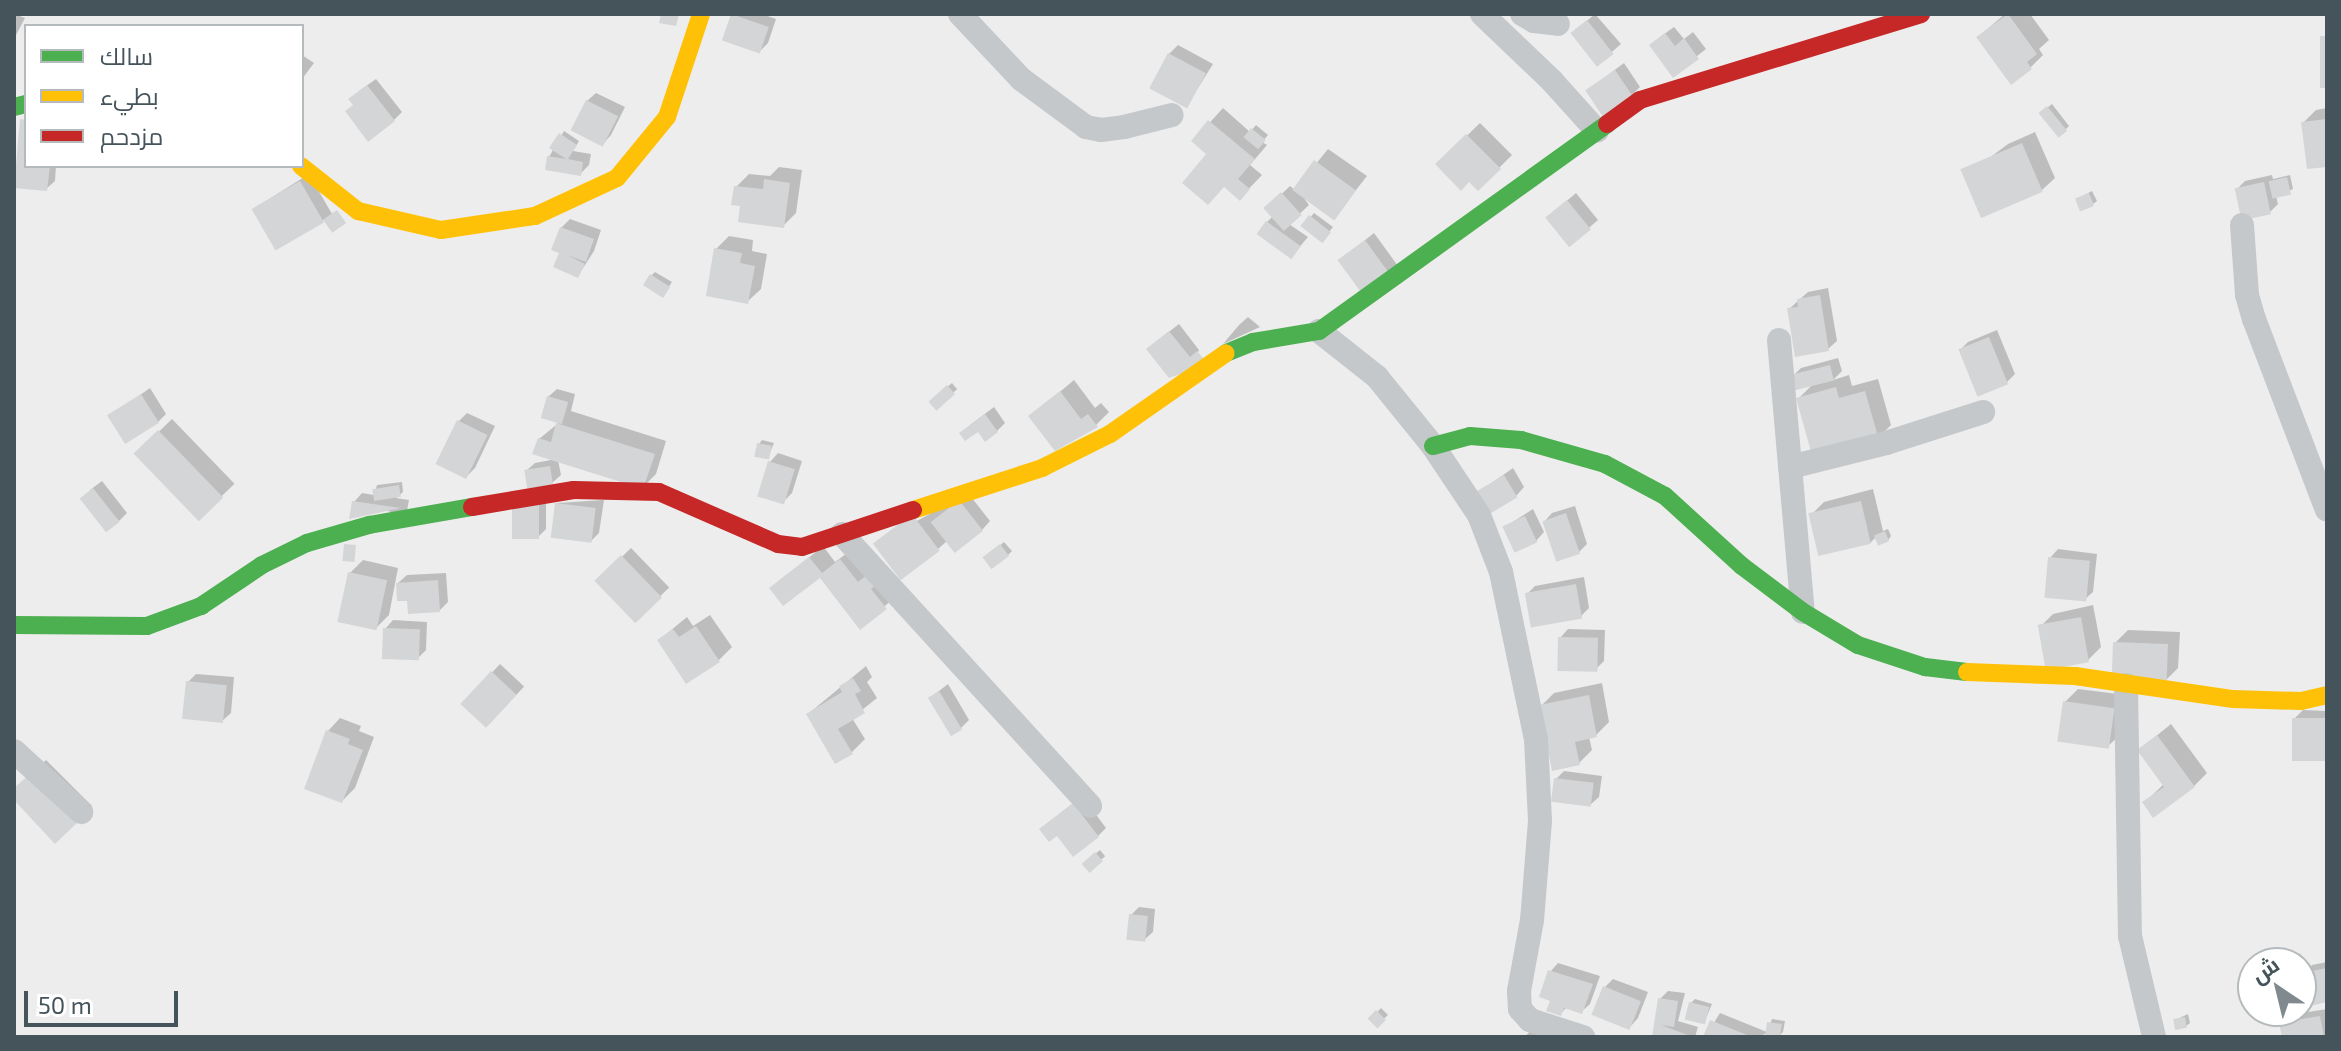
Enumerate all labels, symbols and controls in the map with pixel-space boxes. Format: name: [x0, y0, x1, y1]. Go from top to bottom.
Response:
legend: [24, 24, 304, 168]
text: سالك: [100, 41, 153, 70]
text: بطيء: [100, 81, 159, 110]
text: مزدحم: [100, 121, 163, 150]
north arrow: [2237, 947, 2317, 1027]
text: ش: [2245, 950, 2283, 988]
scale bar: [28, 975, 182, 1025]
text: 50 m: [38, 990, 92, 1019]

